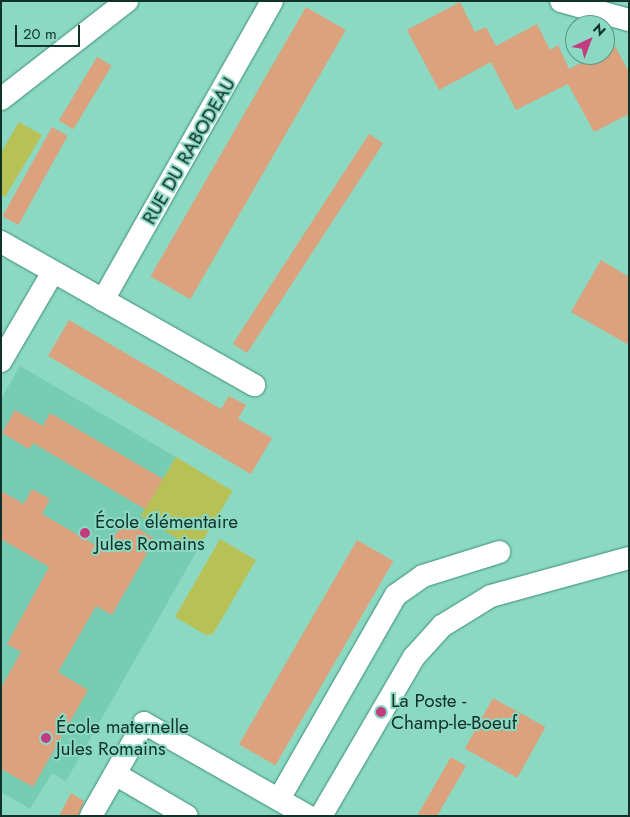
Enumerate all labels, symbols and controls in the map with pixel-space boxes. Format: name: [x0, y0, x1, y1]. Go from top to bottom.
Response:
scale bar: [18, 15, 82, 47]
north arrow: [565, 15, 615, 65]
text: N: [589, 19, 610, 41]
text: 20 m: [23, 23, 57, 45]
street label: RUE DU RABODEAU: [138, 74, 240, 228]
place label: École élémentaire Jules Romains: [95, 511, 238, 555]
marker: École élémentaire Jules Romains: [79, 527, 91, 539]
place label: La Poste - Champ-le-Boeuf: [391, 690, 517, 734]
marker: La Poste - Champ-le-Boeuf: [375, 706, 387, 718]
place label: École maternelle Jules Romains: [56, 716, 189, 760]
marker: École maternelle Jules Romains: [40, 732, 52, 744]

